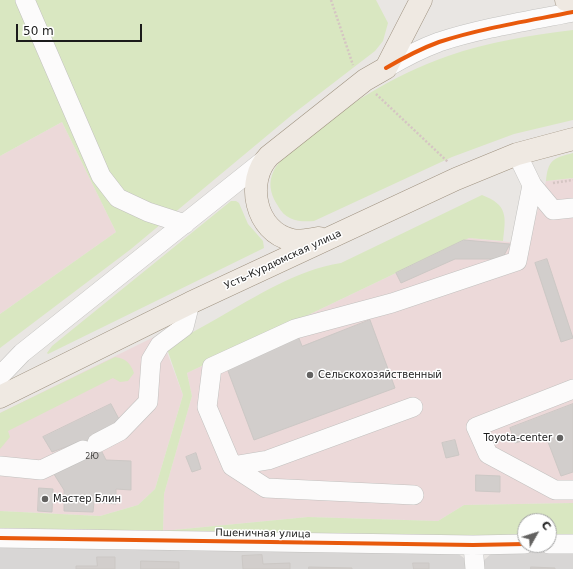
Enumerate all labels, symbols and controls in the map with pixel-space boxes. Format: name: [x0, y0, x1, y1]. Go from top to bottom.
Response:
scale bar: [18, 16, 144, 42]
text: 50 m: [23, 24, 54, 38]
street label: Усть-Курдюмская улица: [223, 228, 343, 292]
place label: Сельскохозяйственный: [318, 369, 442, 381]
marker: Сельскохозяйственный: [305, 370, 315, 380]
place label: Toyota-center: [484, 432, 552, 444]
marker: Toyota-center: [555, 433, 565, 443]
house number: 2Ю: [85, 452, 99, 462]
place label: Мастер Блин: [53, 493, 121, 505]
marker: Мастер Блин: [40, 494, 50, 504]
north arrow: [517, 513, 557, 553]
text: С: [538, 519, 554, 533]
street label: Пшеничная улица: [215, 527, 311, 541]

